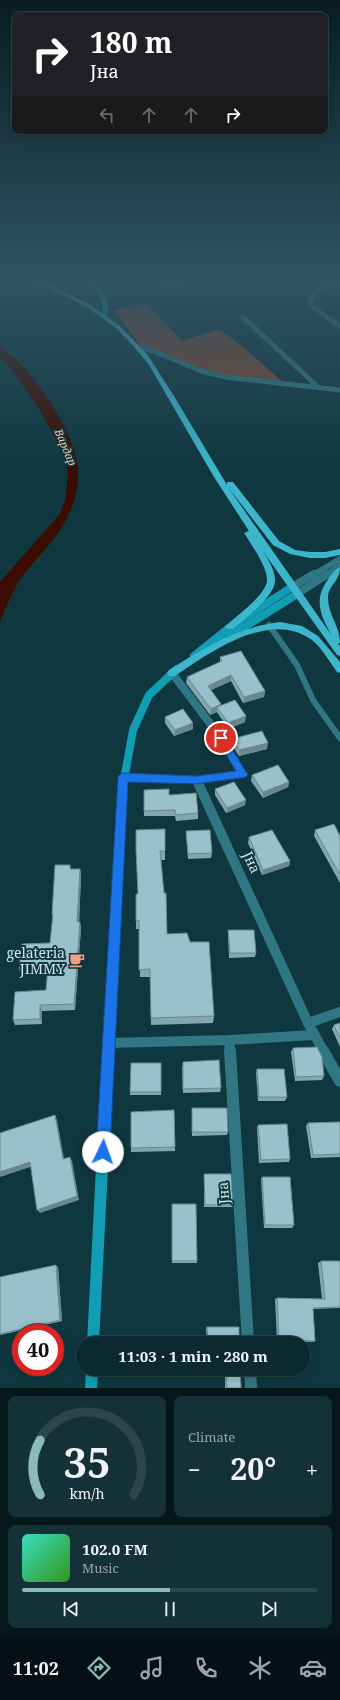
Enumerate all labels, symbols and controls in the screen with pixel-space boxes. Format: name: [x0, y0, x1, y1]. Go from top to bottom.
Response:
text: 180 m: [90, 23, 172, 61]
icon: right: [24, 28, 76, 80]
text: Јна: [90, 59, 119, 83]
icon: left: [96, 104, 118, 126]
icon: ahead: [138, 104, 160, 126]
icon: ahead: [180, 104, 202, 126]
icon: right: [222, 104, 244, 126]
water label: Вардар: [51, 425, 80, 468]
pin: [204, 721, 238, 755]
icon: arrive: [210, 727, 232, 749]
street label: Јна: [238, 847, 265, 876]
place label: gelateria JIMMY: [6, 943, 65, 978]
cafe icon: gelateria JIMMY: [68, 951, 86, 969]
position arrow: [82, 1131, 124, 1173]
street label: Јна: [213, 1181, 233, 1206]
speed limit sign: 40: [12, 1324, 64, 1376]
text: 11:03 · 1 min · 280 m: [118, 1346, 268, 1366]
text: Climate: [188, 1428, 235, 1446]
text: 35: [63, 1433, 111, 1489]
text: 20°: [230, 1448, 276, 1489]
text: −: [188, 1454, 201, 1484]
text: +: [306, 1454, 318, 1484]
text: km/h: [69, 1483, 105, 1502]
text: 102.0 FM: [82, 1539, 148, 1559]
text: Music: [82, 1559, 119, 1577]
icon: previous: [60, 1598, 82, 1620]
icon: pause: [159, 1598, 181, 1620]
icon: next: [258, 1598, 280, 1620]
icon: directions: [85, 1654, 113, 1682]
icon: music: [138, 1654, 166, 1682]
icon: phone: [192, 1654, 220, 1682]
icon: climate: [246, 1654, 274, 1682]
icon: car: [299, 1654, 327, 1682]
text: 11:02: [13, 1656, 59, 1680]

